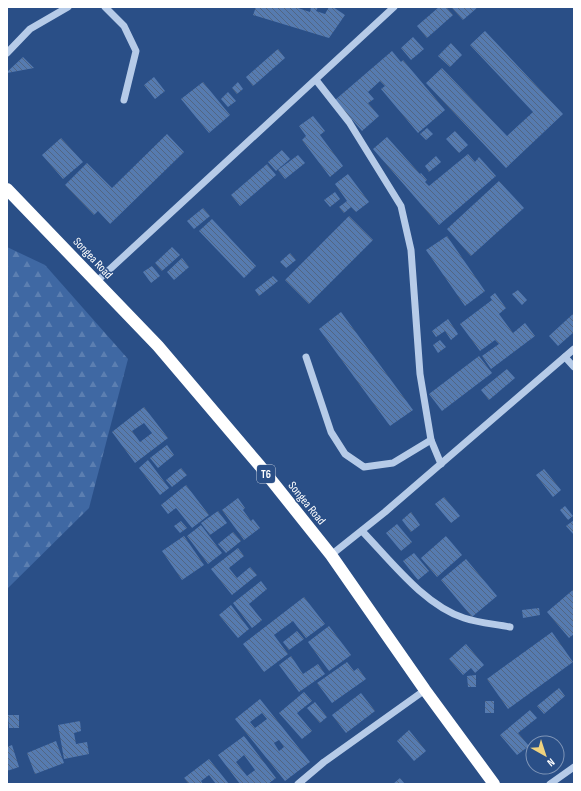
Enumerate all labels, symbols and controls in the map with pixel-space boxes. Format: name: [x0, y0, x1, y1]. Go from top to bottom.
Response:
street label: Songea Road: [70, 234, 116, 282]
road number: T6: [257, 465, 275, 483]
street label: Songea Road: [285, 479, 329, 528]
north arrow: [525, 735, 565, 775]
text: N: [545, 755, 557, 769]

